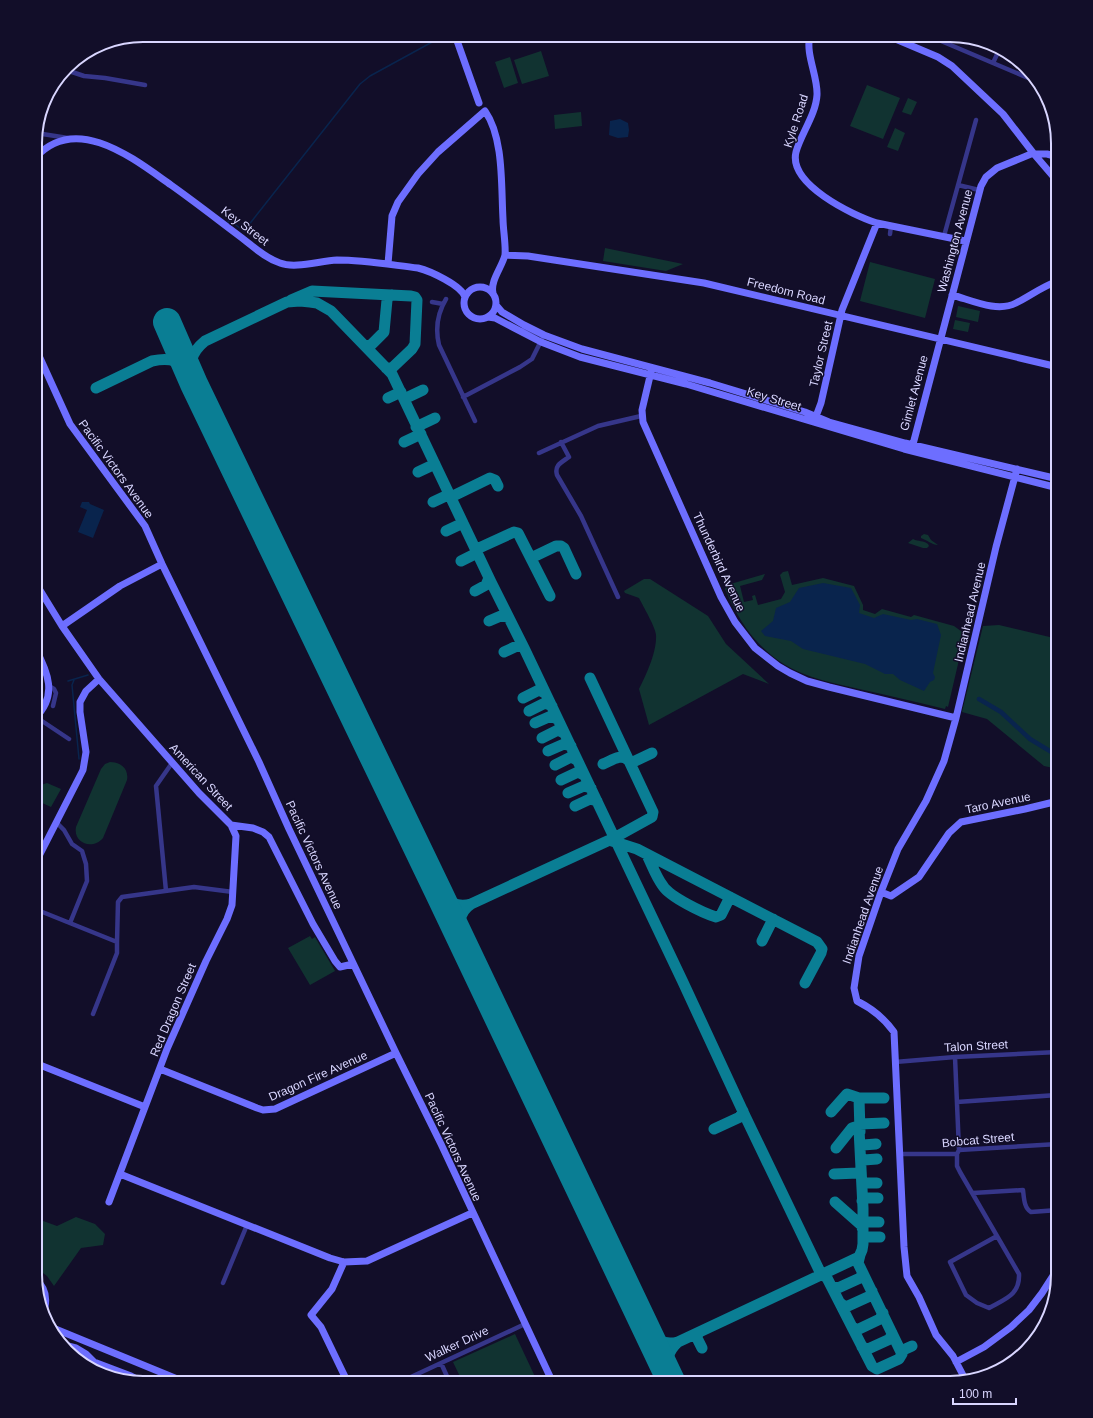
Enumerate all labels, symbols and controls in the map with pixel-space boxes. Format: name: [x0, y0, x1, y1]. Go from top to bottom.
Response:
street label: Kyle Road: [781, 93, 811, 149]
street label: Washington Avenue: [935, 188, 976, 294]
street label: Key Street: [218, 204, 272, 249]
street label: Freedom Road: [745, 275, 827, 307]
street label: Taylor Street: [807, 319, 836, 388]
street label: Gimlet Avenue: [897, 353, 931, 432]
street label: Key Street: [745, 384, 803, 414]
street label: Pacific Victors Avenue: [76, 417, 157, 521]
street label: Thunderbird Avenue: [690, 510, 748, 614]
street label: Indianhead Avenue: [952, 560, 988, 664]
street label: American Street: [167, 741, 236, 814]
street label: Taro Avenue: [964, 789, 1032, 817]
street label: Pacific Victors Avenue: [283, 798, 345, 912]
street label: Indianhead Avenue: [840, 864, 886, 966]
street label: Red Dragon Street: [147, 961, 199, 1059]
street label: Talon Street: [944, 1037, 1009, 1055]
street label: Dragon Fire Avenue: [266, 1048, 370, 1104]
street label: Pacific Victors Avenue: [422, 1090, 484, 1204]
street label: Bobcat Street: [941, 1130, 1015, 1150]
street label: Walker Drive: [423, 1323, 491, 1365]
scale bar: [953, 1380, 1016, 1406]
text: 100 m: [959, 1387, 992, 1401]

